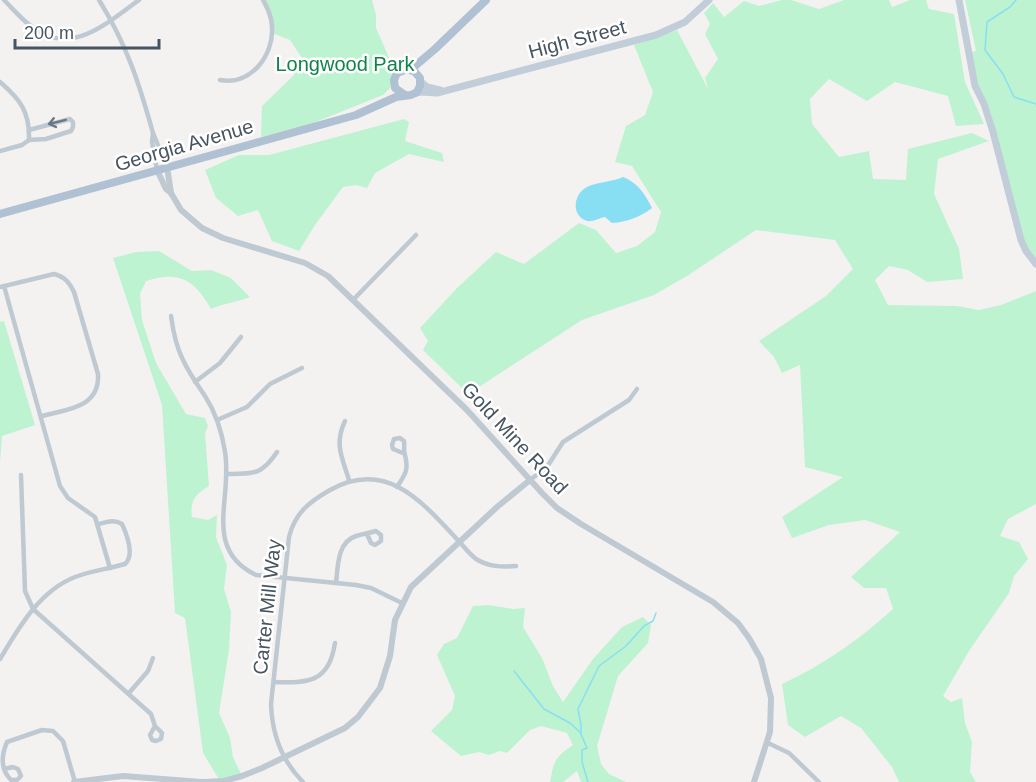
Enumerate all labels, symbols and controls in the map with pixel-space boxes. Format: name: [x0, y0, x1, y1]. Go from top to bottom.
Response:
scale bar: [15, 12, 159, 50]
street label: High Street: [526, 15, 629, 63]
text: 200 m: [24, 23, 74, 43]
park label: Longwood Park: [276, 53, 415, 75]
street label: Georgia Avenue: [112, 115, 256, 175]
one-way arrow: [48, 117, 67, 128]
street label: Gold Mine Road: [458, 378, 572, 498]
street label: Carter Mill Way: [249, 538, 285, 676]

